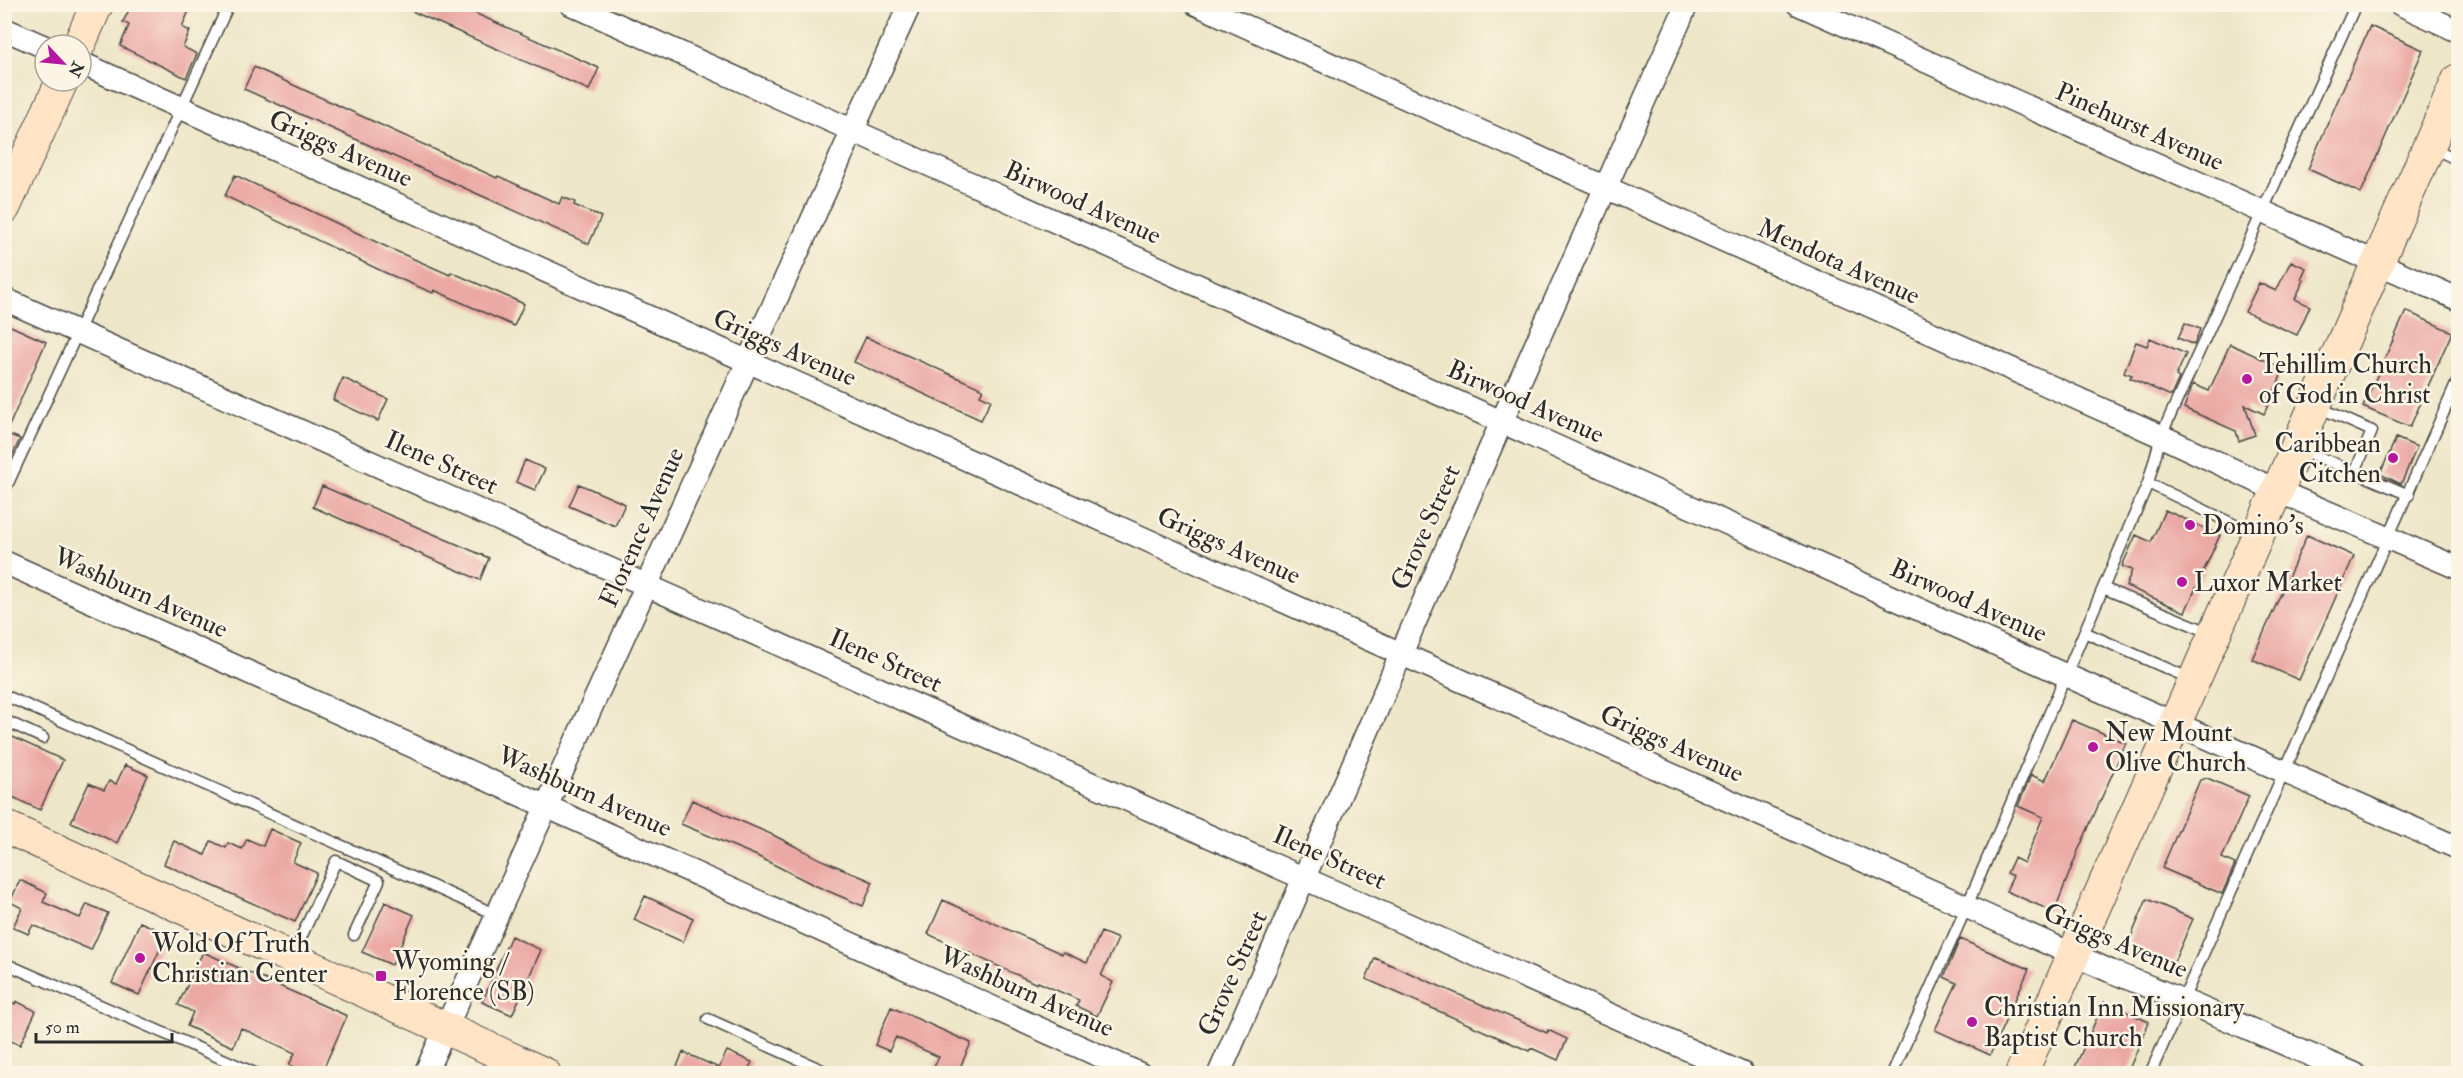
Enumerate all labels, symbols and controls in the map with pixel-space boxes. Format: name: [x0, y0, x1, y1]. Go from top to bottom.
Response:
north arrow: [33, 33, 93, 93]
text: N: [63, 57, 88, 81]
street label: Pinehurst Avenue: [2050, 75, 2229, 178]
street label: Griggs Avenue: [264, 103, 417, 195]
street label: Birwood Avenue: [999, 154, 1166, 252]
street label: Mendota Avenue: [1753, 212, 1925, 312]
street label: Griggs Avenue: [708, 302, 861, 394]
place label: Tehillim Church of God in Christ: [2259, 349, 2432, 411]
street label: Birwood Avenue: [1442, 353, 1609, 451]
marker: Tehillim Church of God in Christ: [2240, 372, 2254, 386]
street label: Ilene Street: [380, 424, 503, 502]
place label: Caribbean Citchen: [2274, 428, 2381, 490]
street label: Florence Avenue: [592, 443, 691, 612]
marker: Caribbean Citchen: [2386, 451, 2400, 465]
street label: Grove Street: [1384, 460, 1468, 595]
street label: Griggs Avenue: [1152, 500, 1305, 592]
place label: Domino's: [2202, 510, 2304, 542]
marker: Domino's: [2183, 518, 2197, 532]
street label: Washburn Avenue: [48, 540, 233, 646]
street label: Birwood Avenue: [1885, 552, 2052, 650]
place label: Luxor Market: [2194, 567, 2342, 599]
marker: Luxor Market: [2175, 575, 2189, 589]
street label: Ilene Street: [824, 622, 947, 700]
street label: Griggs Avenue: [1595, 698, 1748, 790]
place label: New Mount Olive Church: [2105, 717, 2247, 779]
street label: Washburn Avenue: [492, 739, 677, 845]
marker: New Mount Olive Church: [2086, 740, 2100, 754]
street label: Ilene Street: [1268, 819, 1391, 897]
street label: Griggs Avenue: [2039, 896, 2193, 986]
street label: Grove Street: [1191, 906, 1275, 1041]
place label: Wold Of Truth Christian Center: [151, 928, 328, 990]
street label: Washburn Avenue: [934, 939, 1119, 1045]
place label: Wyoming / Florence (SB): [392, 946, 535, 1008]
marker: Wold Of Truth Christian Center: [133, 951, 147, 965]
marker: Wyoming / Florence (SB): [374, 969, 388, 983]
place label: Christian Inn Missionary Baptist Church: [1984, 992, 2245, 1055]
scale bar: [36, 1006, 172, 1044]
marker: Christian Inn Missionary Baptist Church: [1965, 1015, 1979, 1029]
text: 50 m: [45, 1016, 80, 1039]

